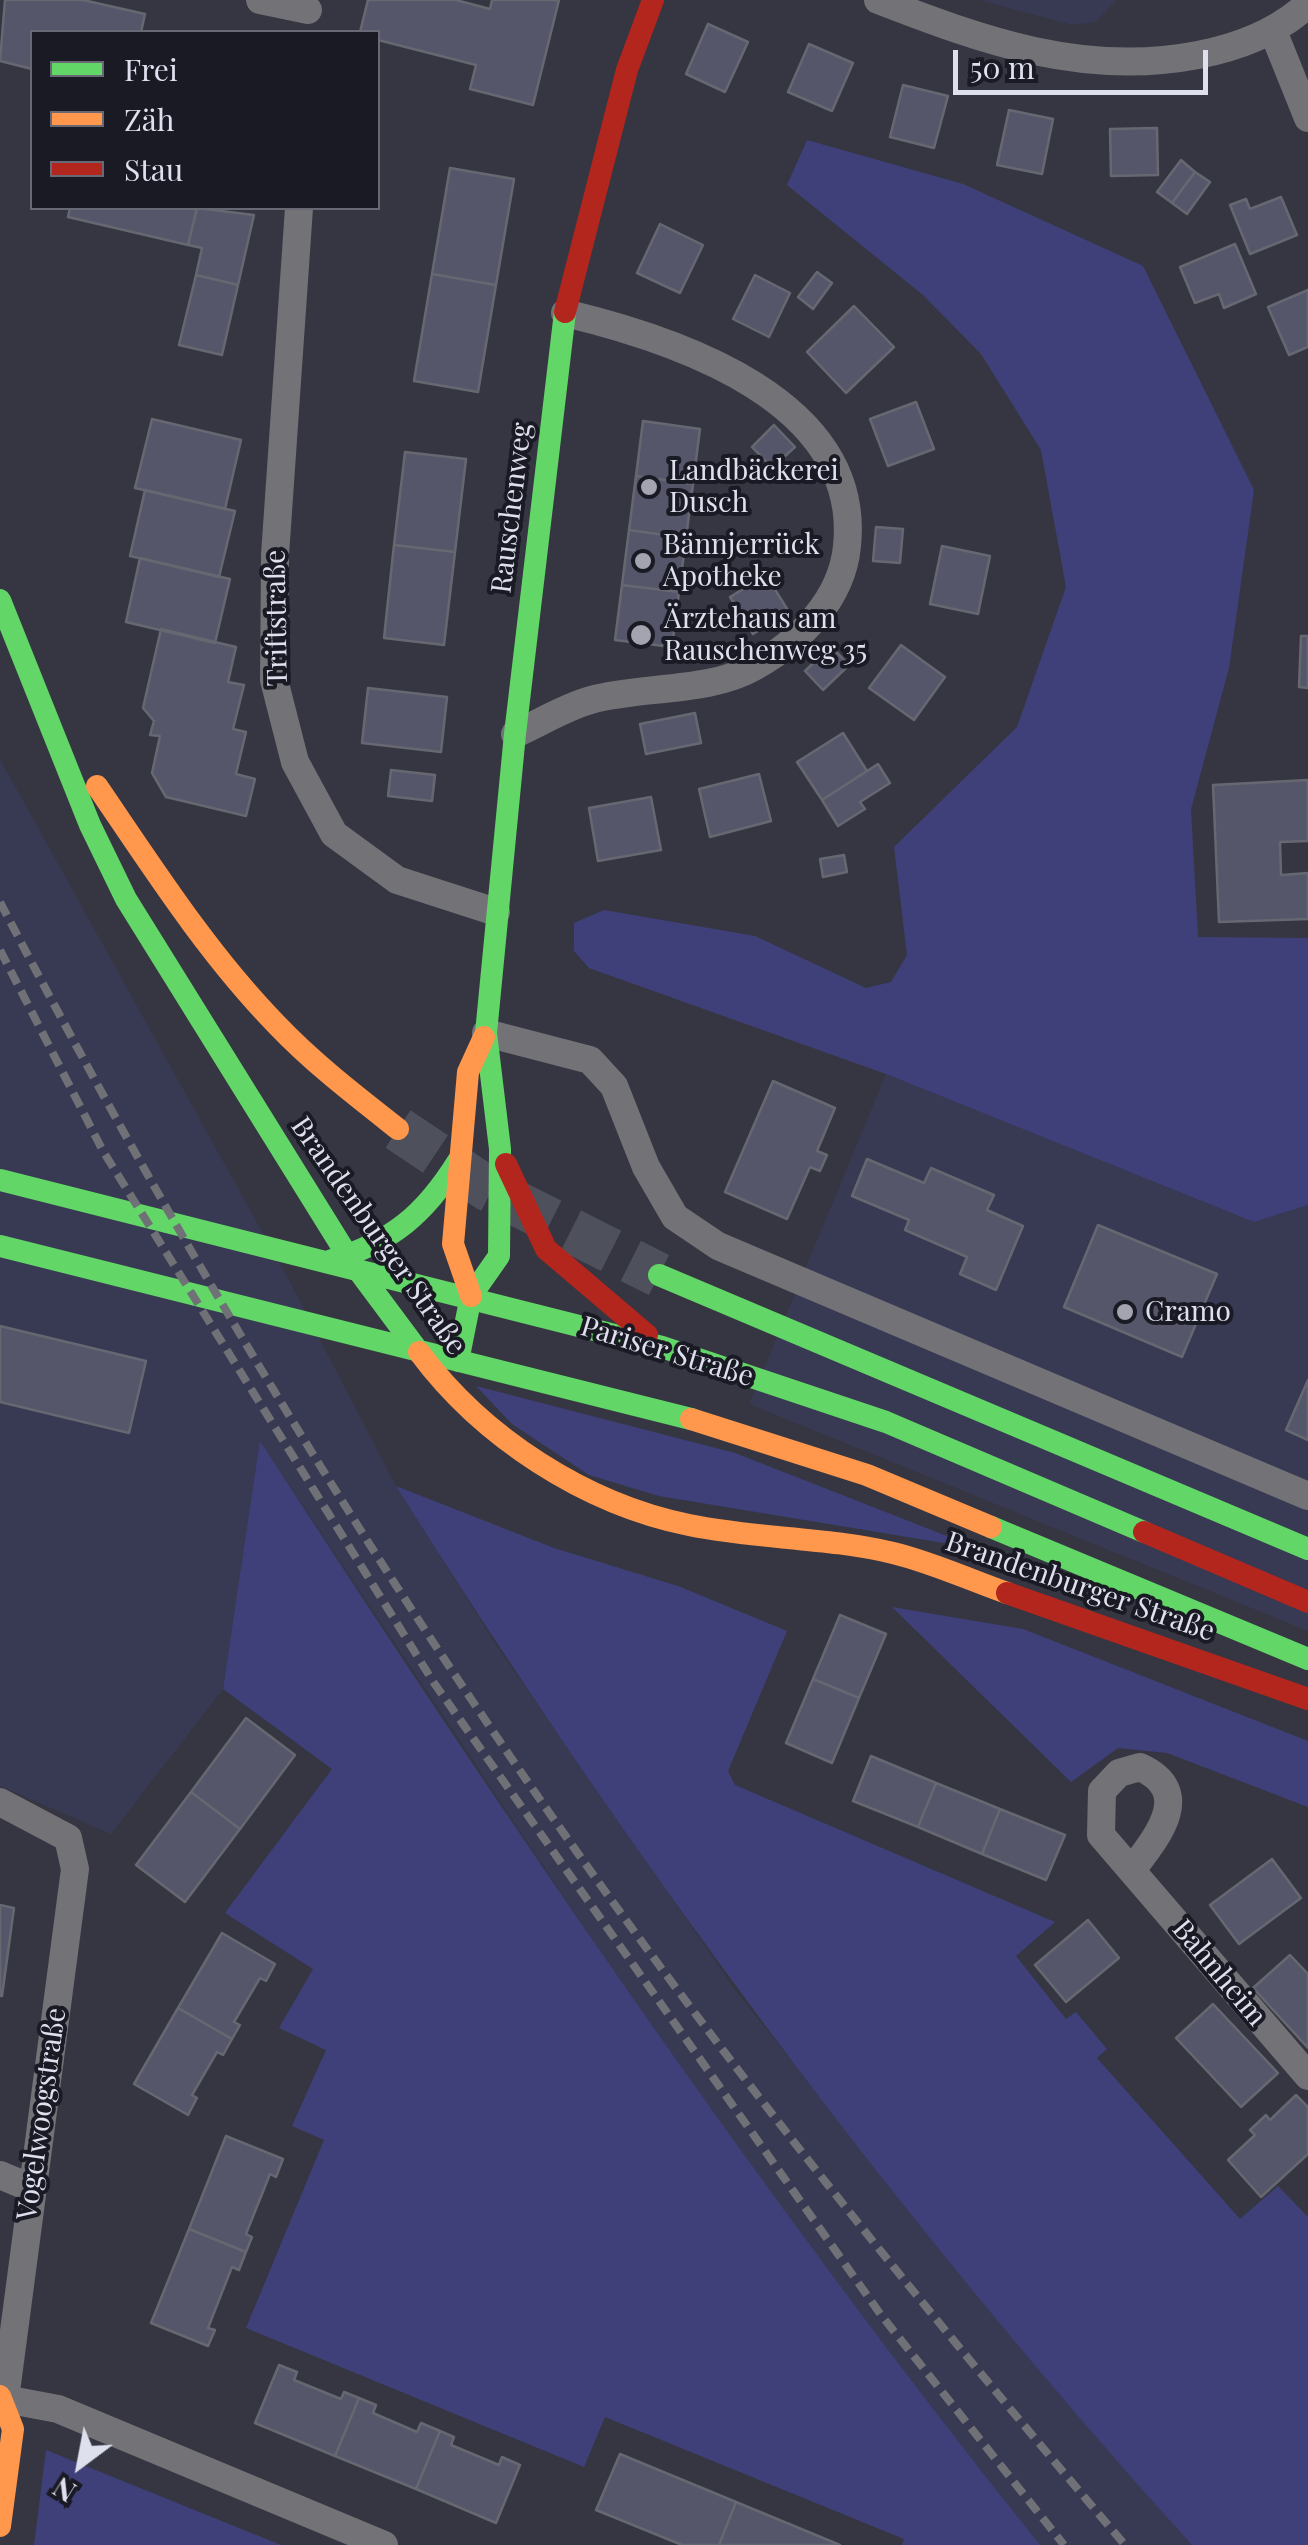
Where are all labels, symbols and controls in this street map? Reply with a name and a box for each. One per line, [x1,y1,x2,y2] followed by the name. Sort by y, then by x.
[30,30,380,210] legend
[958,30,1213,92] scale bar
[970,47,1035,87] text: 50 m
[124,49,178,89] text: Frei
[124,99,174,139] text: Zäh
[124,149,183,189] text: Stau
[485,421,539,595] street label: Rauschenweg
[669,454,839,520] place label: Landbäckerei Dusch
[638,476,660,498] marker: Landbäckerei Dusch
[663,528,820,594] place label: Bännjerrück Apotheke
[259,549,295,687] street label: Triftstraße
[632,550,654,572] marker: Bännjerrück Apotheke
[664,602,867,668] place label: Ärztehaus am Rauschenweg 35
[628,622,654,648] marker: Ärztehaus am Rauschenweg 35
[283,1111,473,1361] street label: Brandenburger Straße
[1145,1295,1231,1329] place label: Cramo
[1114,1301,1136,1323] marker: Cramo
[577,1310,757,1394] street label: Pariser Straße
[941,1525,1219,1649] street label: Brandenburger Straße
[1165,1913,1273,2033] street label: Bahnheim
[10,2006,74,2222] street label: Vogelwoogstraße
[30,2415,130,2515] north arrow
[45,2470,82,2512] text: N

